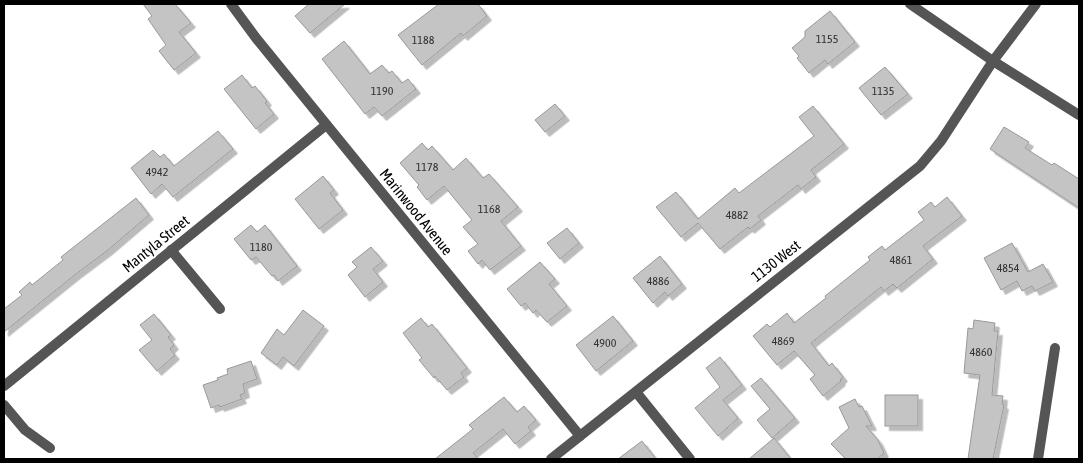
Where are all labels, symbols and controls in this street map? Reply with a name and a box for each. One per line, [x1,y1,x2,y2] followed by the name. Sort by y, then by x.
[816,32,838,46] house number: 1155
[412,33,435,47] house number: 1188
[371,84,394,98] house number: 1190
[872,84,894,98] house number: 1135
[416,160,439,174] house number: 1178
[146,165,168,179] house number: 4942
[376,165,456,258] street label: Marinwood Avenue
[478,202,501,216] house number: 1168
[726,208,748,222] house number: 4882
[119,212,192,276] street label: Mantyla Street
[748,236,803,285] street label: 1130 West
[250,240,273,254] house number: 1180
[890,253,913,267] house number: 4861
[997,261,1020,275] house number: 4854
[647,274,670,288] house number: 4886
[772,334,795,348] house number: 4869
[594,336,617,350] house number: 4900
[970,345,993,359] house number: 4860

